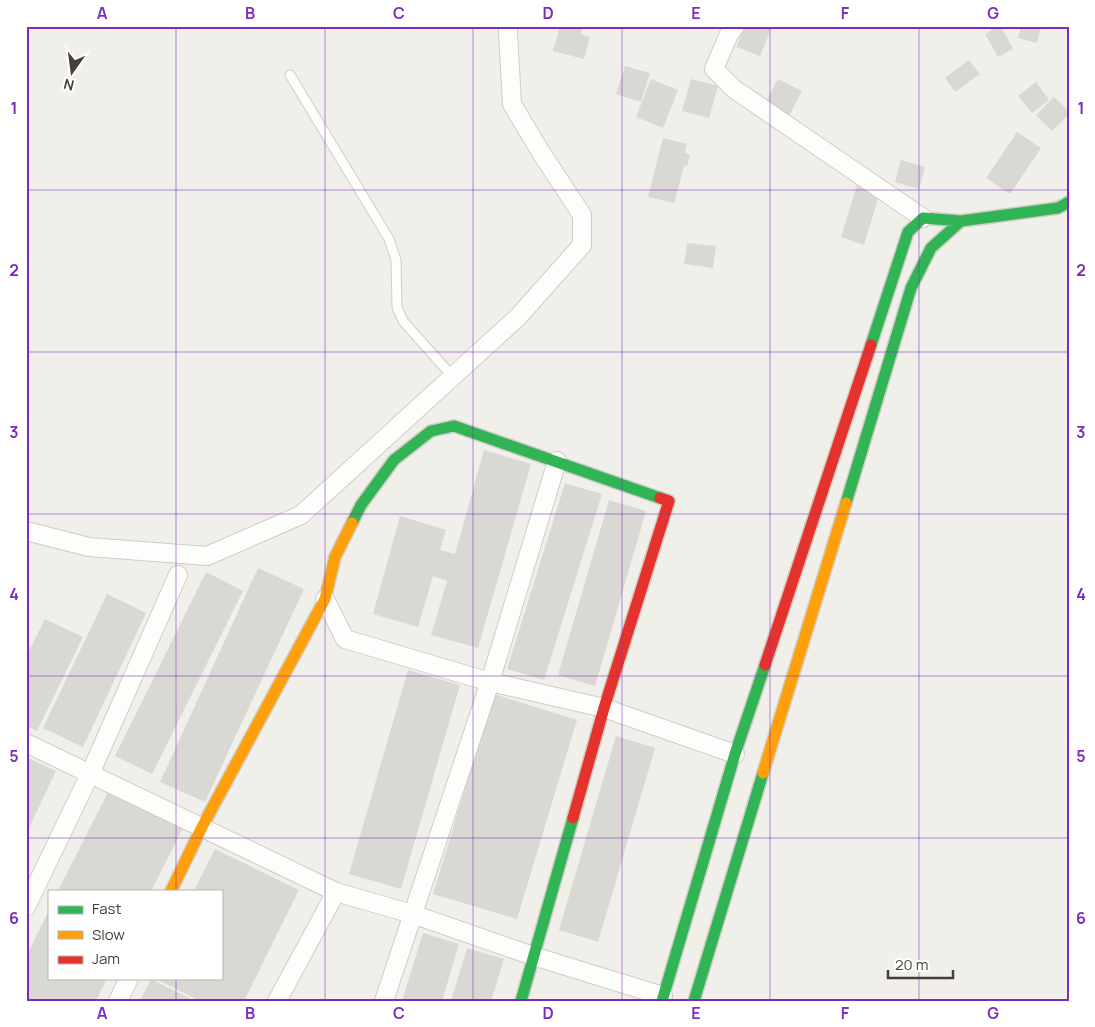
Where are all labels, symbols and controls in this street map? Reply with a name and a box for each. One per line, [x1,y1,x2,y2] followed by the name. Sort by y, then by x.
[97,2,108,24] text: A
[245,2,255,24] text: B
[393,2,405,24] text: C
[542,2,554,24] text: D
[691,2,701,24] text: E
[841,2,850,24] text: F
[987,2,999,24] text: G
[48,48,98,98] north arrow
[62,75,76,96] text: N
[10,97,18,119] text: 1
[1077,97,1085,119] text: 1
[9,259,19,281] text: 2
[1076,259,1086,281] text: 2
[9,421,19,443] text: 3
[1076,421,1086,443] text: 3
[9,583,19,605] text: 4
[1076,583,1086,605] text: 4
[9,745,19,767] text: 5
[1076,745,1086,767] text: 5
[48,890,222,980] legend
[92,898,121,919] text: Fast
[9,907,19,929] text: 6
[1076,907,1086,929] text: 6
[92,924,125,945] text: Slow
[888,947,952,979] scale bar
[92,948,120,969] text: Jam
[895,954,928,975] text: 20 m
[97,1002,108,1024] text: A
[245,1002,255,1024] text: B
[393,1002,405,1024] text: C
[542,1002,554,1024] text: D
[691,1002,701,1024] text: E
[841,1002,850,1024] text: F
[987,1002,999,1024] text: G

